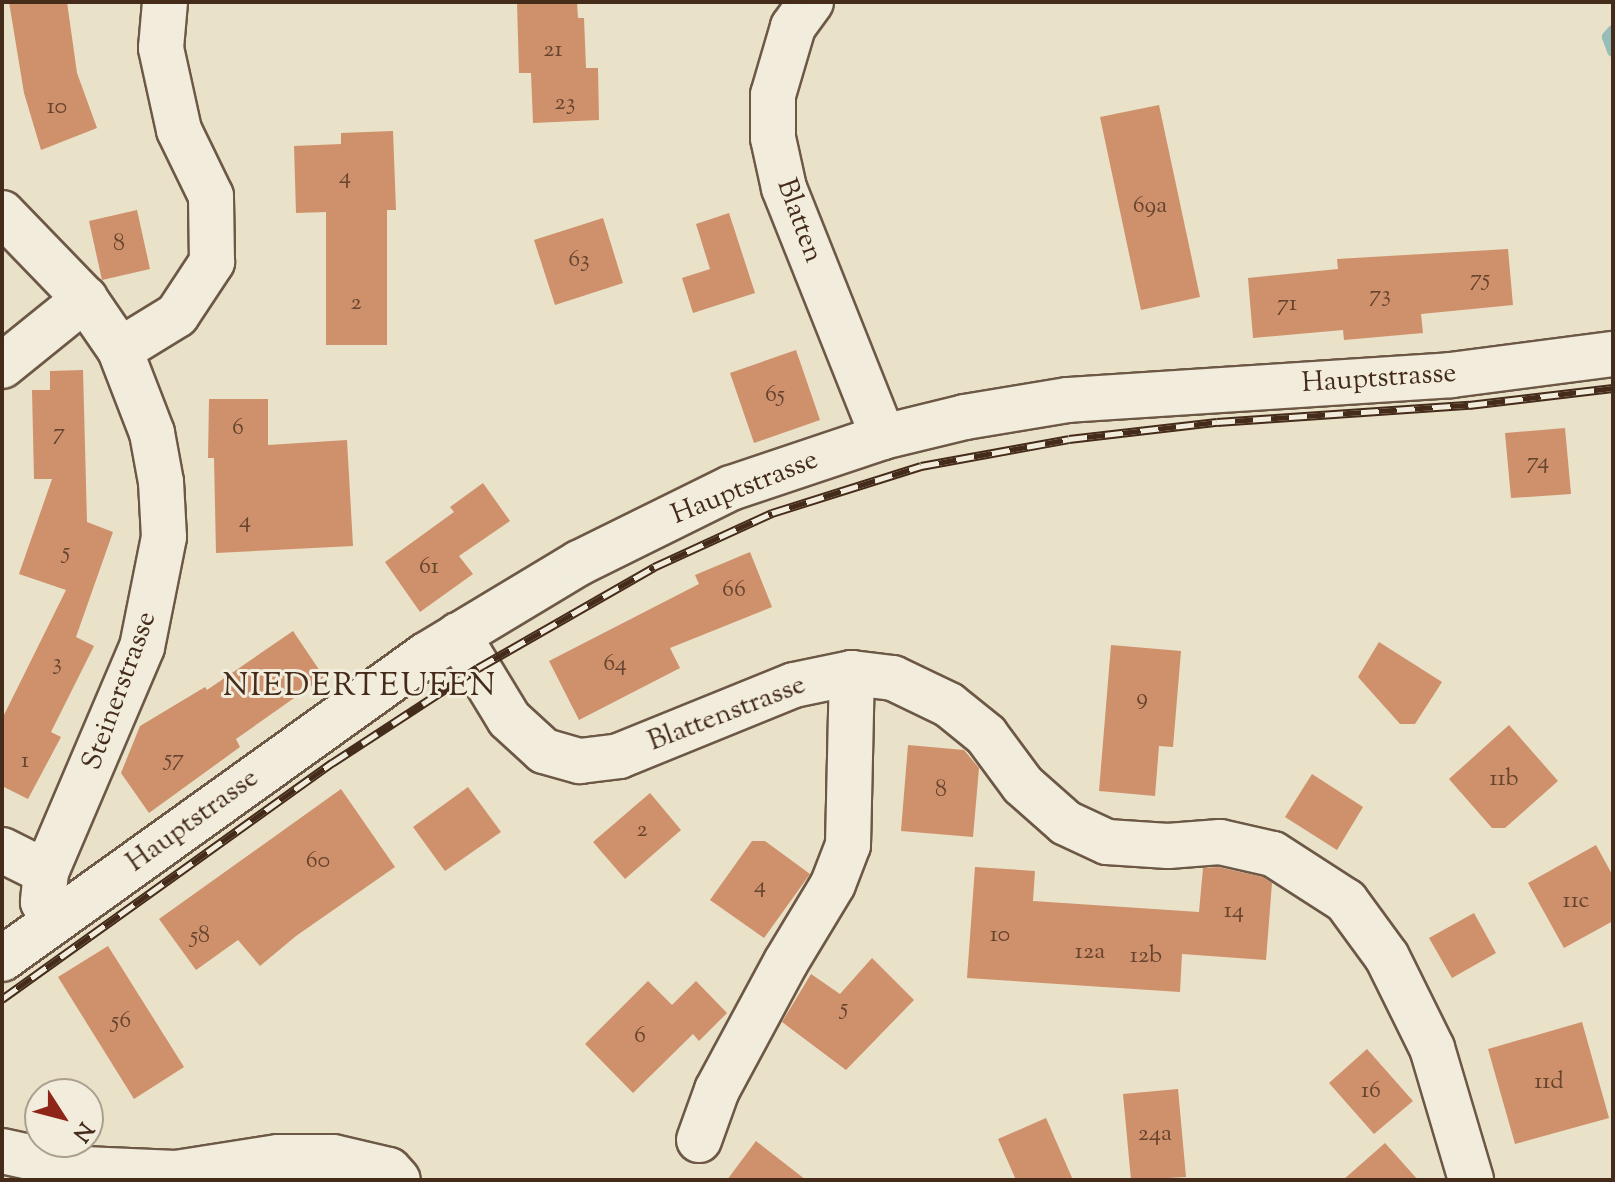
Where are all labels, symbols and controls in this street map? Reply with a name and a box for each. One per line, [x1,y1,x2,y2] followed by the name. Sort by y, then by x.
[543,37,563,65] house number: 21
[555,90,575,118] house number: 23
[47,94,67,122] house number: 10
[339,164,351,192] house number: 4
[768,175,830,267] street label: Blatten
[1133,193,1167,221] house number: 69a
[113,231,125,259] house number: 8
[568,247,590,275] house number: 63
[1470,266,1490,294] house number: 75
[1369,282,1391,310] house number: 73
[350,290,362,318] house number: 2
[1277,291,1297,319] house number: 71
[1301,357,1457,401] street label: Hauptstrasse
[765,382,785,410] house number: 65
[232,415,244,443] house number: 6
[53,420,65,448] house number: 7
[667,443,823,533] street label: Hauptstrasse
[1527,449,1549,477] house number: 74
[239,508,251,536] house number: 4
[62,539,70,567] house number: 5
[419,554,439,582] house number: 61
[722,577,746,605] house number: 66
[76,607,164,775] street label: Steinerstrasse
[52,650,62,678] house number: 3
[603,651,627,679] house number: 64
[223,668,497,706] district label: NIEDERTEUFEN
[644,669,810,759] street label: Blattenstrasse
[1136,685,1148,713] house number: 9
[164,746,184,774] house number: 57
[21,748,29,776] house number: 1
[121,762,265,880] street label: Hauptstrasse
[1489,766,1519,794] house number: 11b
[935,777,947,805] house number: 8
[636,817,648,845] house number: 2
[306,848,330,876] house number: 60
[754,873,766,901] house number: 4
[1563,888,1589,916] house number: 11c
[1224,898,1244,926] house number: 14
[990,922,1010,950] house number: 10
[190,923,210,951] house number: 58
[1075,939,1105,967] house number: 12a
[1130,943,1162,971] house number: 12b
[840,995,848,1023] house number: 5
[111,1008,131,1036] house number: 56
[634,1023,646,1051] house number: 6
[1534,1069,1564,1097] house number: 11d
[24,1078,104,1158] north arrow
[1361,1078,1381,1106] house number: 16
[64,1114,100,1147] text: N
[1138,1121,1172,1149] house number: 24a

